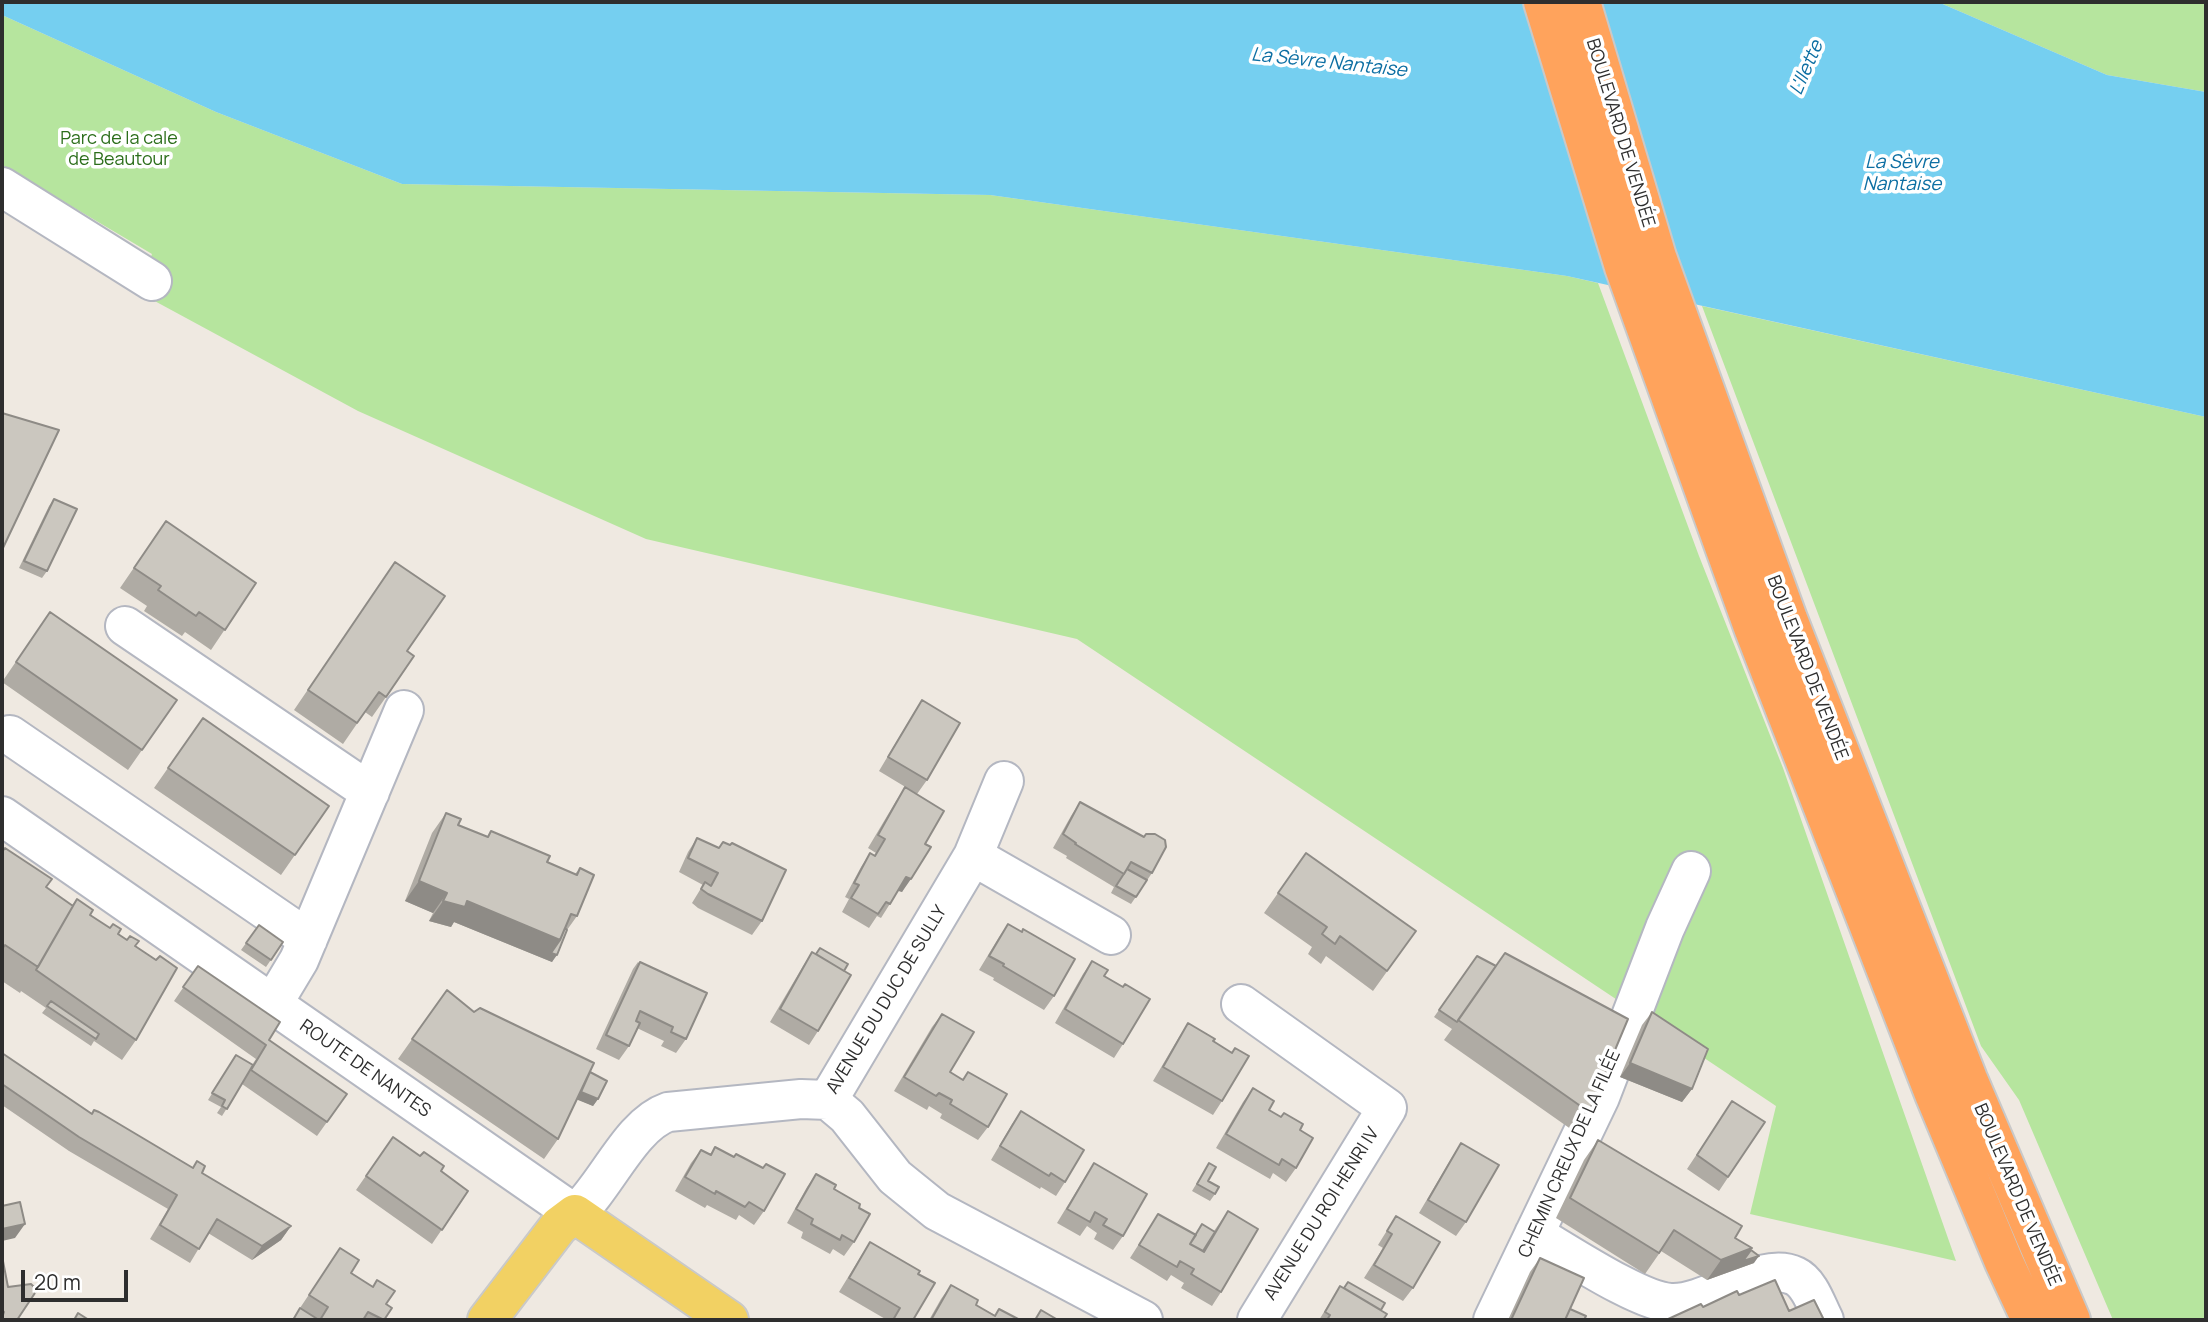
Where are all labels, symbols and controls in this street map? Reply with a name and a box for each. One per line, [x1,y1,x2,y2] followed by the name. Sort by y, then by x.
[1581,36,1659,230] street label: BOULEVARD DE VENDÉE
[1785,37,1829,99] water label: L'Ilette
[1250,43,1408,83] water label: La Sèvre Nantaise
[60,128,178,170] park label: Parc de la cale de Beautour
[1863,152,1941,196] water label: La Sèvre Nantaise
[1762,573,1852,763] street label: BOULEVARD DE VENDÉE
[822,902,952,1098] street label: AVENUE DU DUC DE SULLY
[295,1016,435,1122] street label: ROUTE DE NANTES
[1514,1047,1626,1261] street label: CHEMIN CREUX DE LA FILÉE
[1969,1100,2065,1290] street label: BOULEVARD DE VENDÉE
[1260,1124,1384,1304] street label: AVENUE DU ROI HENRI IV
[24,1256,131,1300] scale bar
[34,1268,81,1296] text: 20 m

